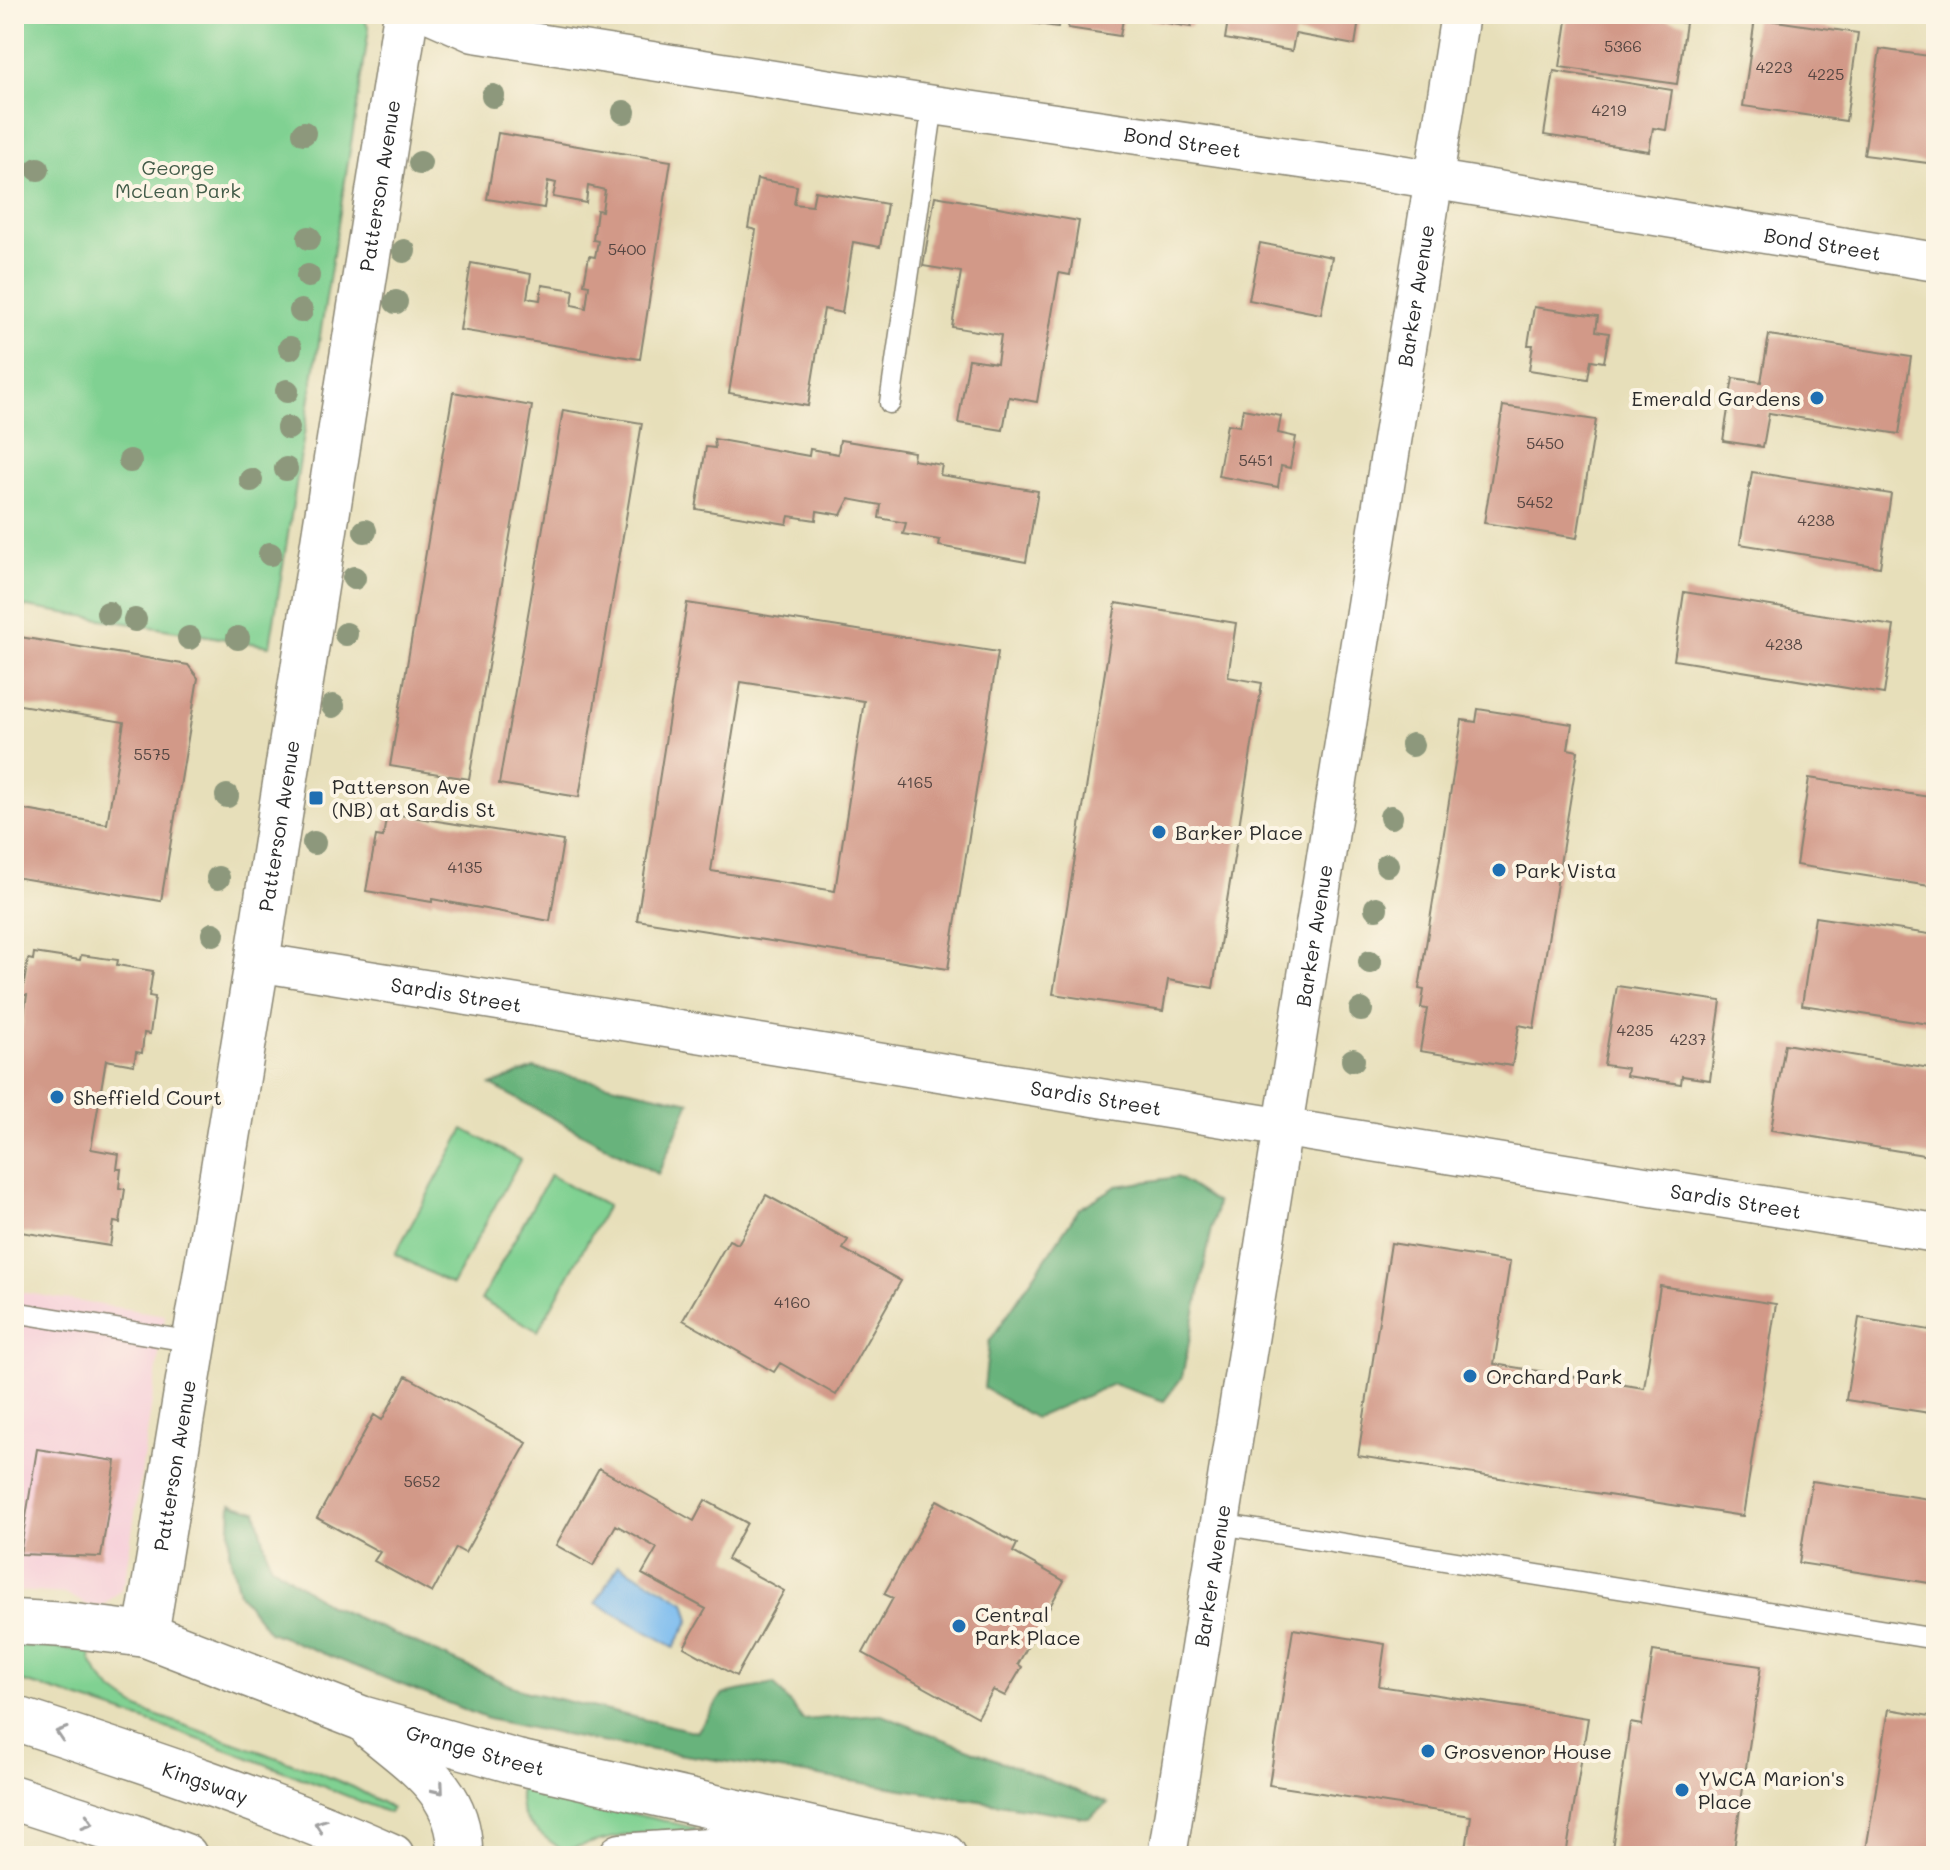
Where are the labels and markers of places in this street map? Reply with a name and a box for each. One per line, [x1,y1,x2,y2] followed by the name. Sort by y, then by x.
[1631,385,1801,411] place label: Emerald Gardens
[1808,389,1826,407] marker: Emerald Gardens
[332,773,496,822] place label: Patterson Ave (NB) at Sardis St
[307,789,325,807] marker: Patterson Ave (NB) at Sardis St
[1175,819,1303,845] place label: Barker Place
[1150,823,1168,841] marker: Barker Place
[1515,857,1617,883] place label: Park Vista
[1490,861,1508,879] marker: Park Vista
[73,1084,222,1110] place label: Sheffield Court
[48,1088,66,1106] marker: Sheffield Court
[1486,1363,1622,1389] place label: Orchard Park
[1461,1367,1479,1385] marker: Orchard Park
[975,1601,1081,1650] place label: Central Park Place
[950,1617,968,1635] marker: Central Park Place
[1444,1738,1612,1764] place label: Grosvenor House
[1419,1742,1437,1760] marker: Grosvenor House
[1698,1765,1845,1814] place label: YWCA Marion's Place
[1673,1781,1691,1799] marker: YWCA Marion's Place

